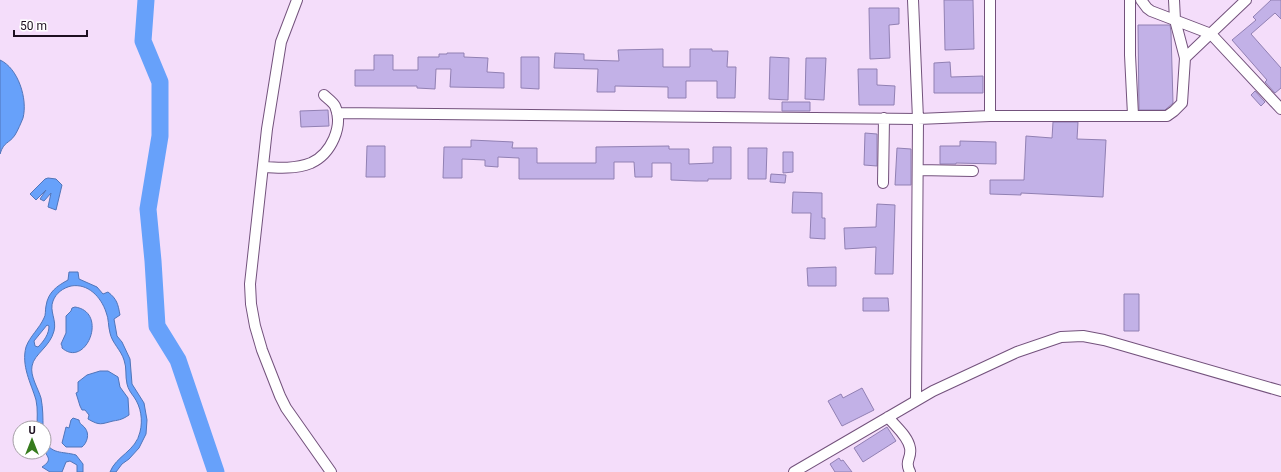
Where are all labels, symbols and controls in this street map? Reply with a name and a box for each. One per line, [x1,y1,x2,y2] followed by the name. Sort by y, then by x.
[14,12,87,38] scale bar
[20,19,47,33] text: 50 m
[12,420,52,460] north arrow
[28,424,36,437] text: U

